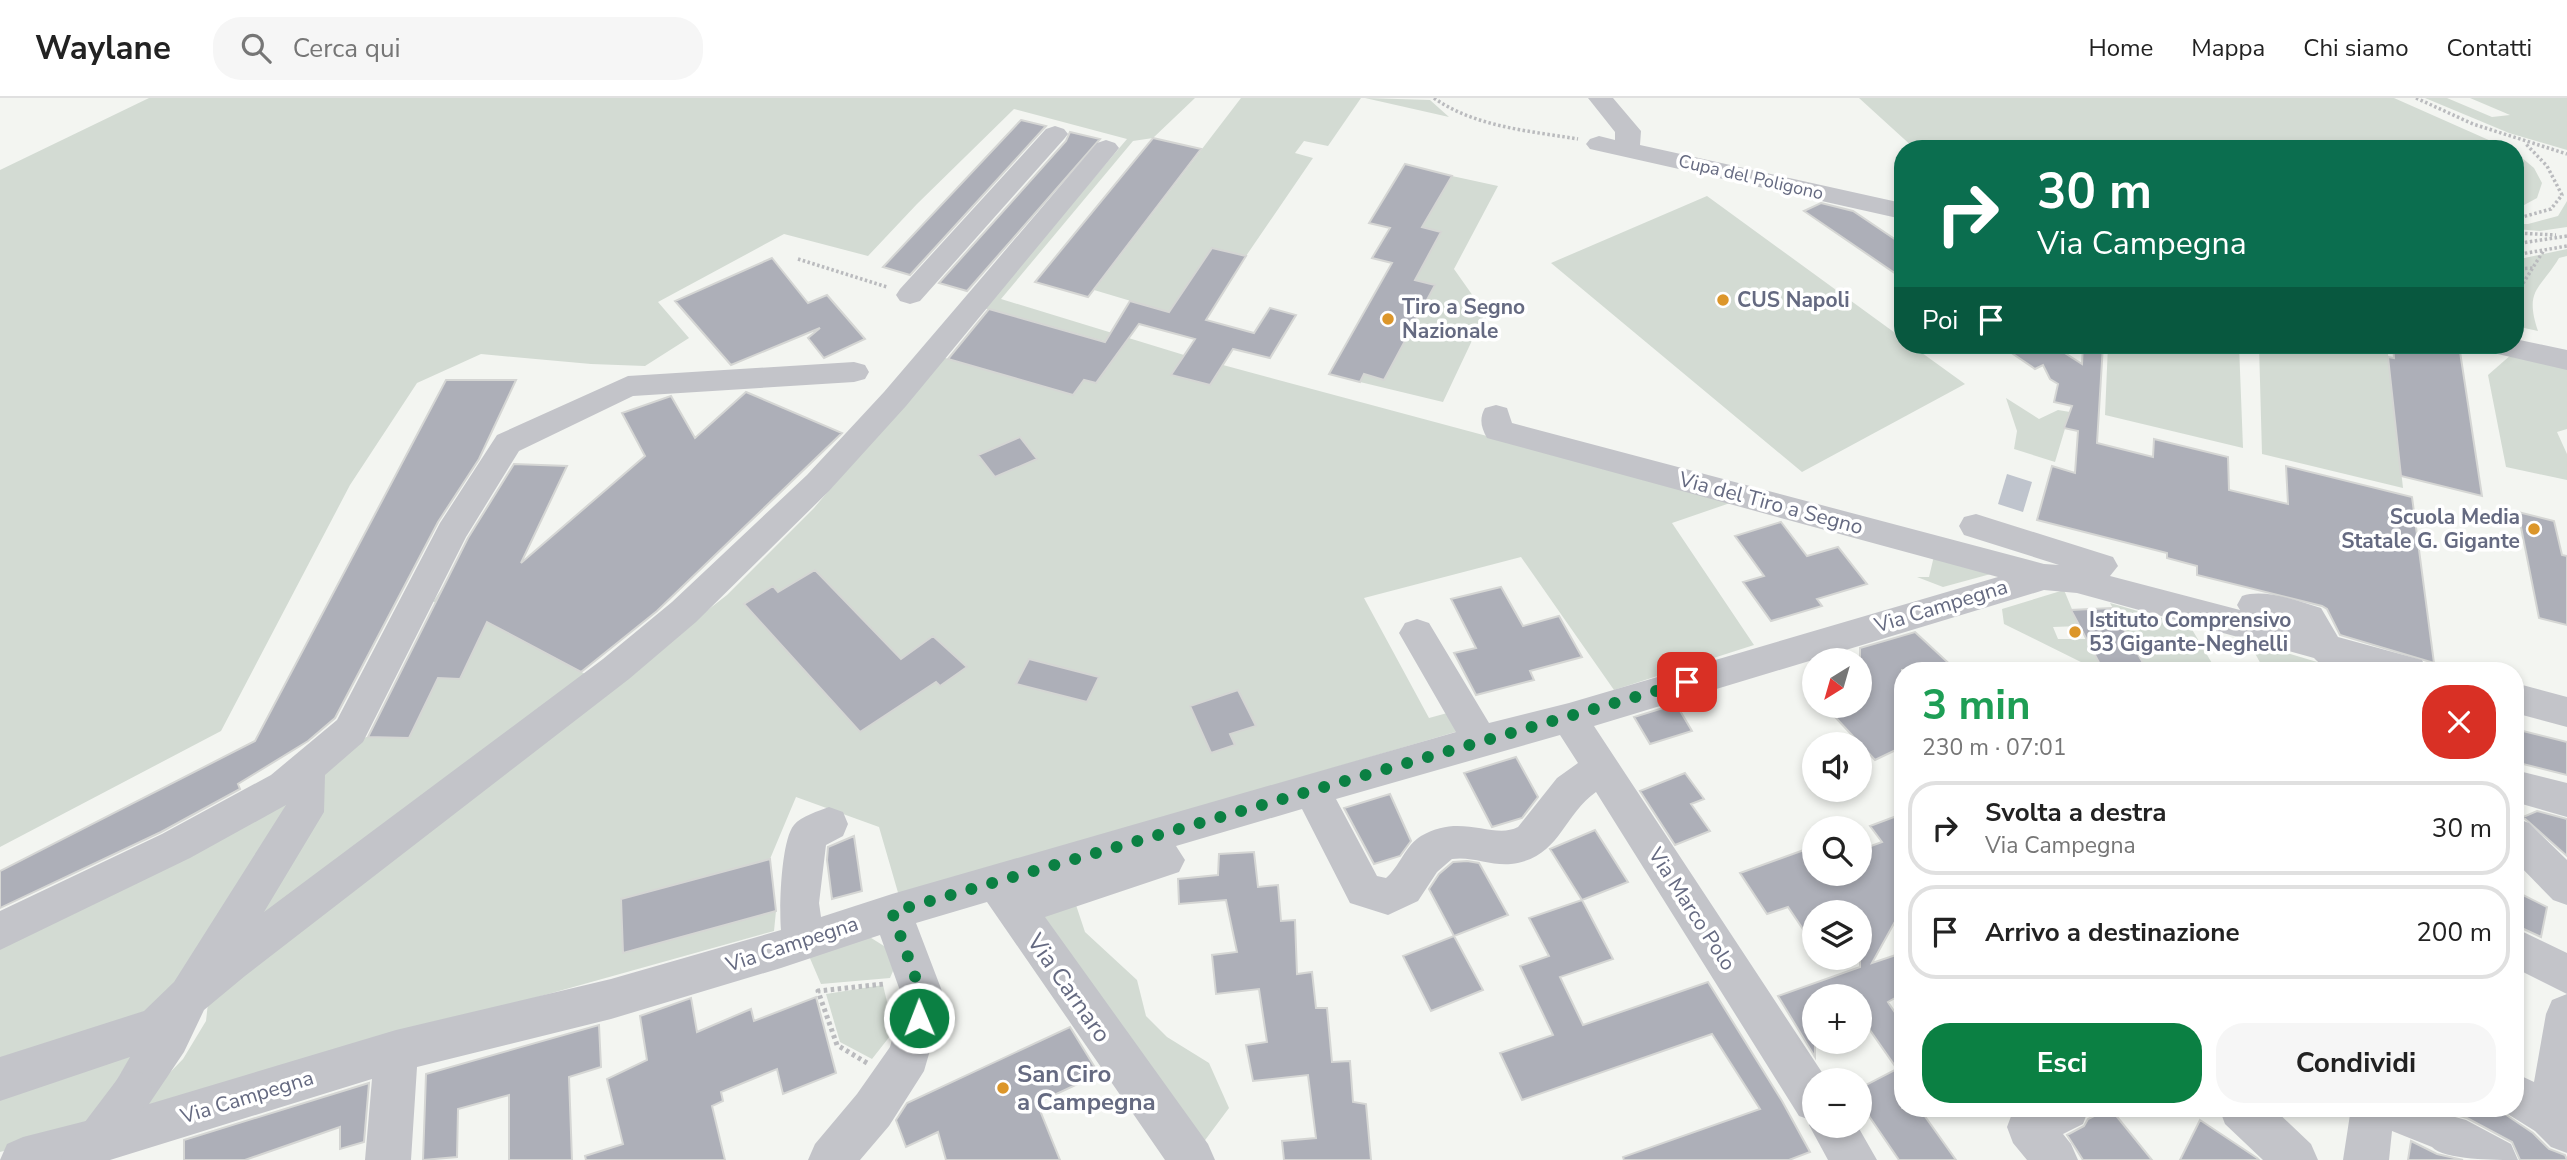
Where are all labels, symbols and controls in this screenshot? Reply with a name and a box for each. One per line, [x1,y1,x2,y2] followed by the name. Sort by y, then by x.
[213,17,703,80] search box
[35,26,171,71] text: Waylane
[237,29,275,67] icon: search
[293,31,401,66] text: Cerca qui
[2088,32,2153,64] text: Home
[2191,32,2265,64] text: Mappa
[2303,32,2409,64] text: Chi siamo
[2447,32,2532,64] text: Contatti
[1676,149,1826,205] street label: Cupa del Poligono
[2037,158,2152,225] text: 30 m
[1922,168,2013,259] icon: right
[2037,222,2247,265] text: Via Campegna
[1737,286,1850,314] place label: CUS Napoli
[1715,292,1731,308] marker: CUS Napoli
[1402,293,1525,345] place label: Tiro a Segno Nazionale
[1972,301,2010,339] icon: arrive
[1922,303,1958,338] text: Poi
[1380,311,1396,327] marker: Tiro a Segno Nazionale
[1675,465,1866,541] street label: Via del Tiro a Segno
[2341,503,2520,555] place label: Scuola Media Statale G. Gigante
[2526,521,2542,537] marker: Scuola Media Statale G. Gigante
[1870,573,2011,640] street label: Via Campegna
[2089,606,2291,658] place label: Istituto Comprensivo 53 Gigante-Neghelli
[2067,624,2083,640] marker: Istituto Comprensivo 53 Gigante-Neghelli
[1802,648,1872,718] north arrow
[1802,648,1872,1138] map controls
[1657,652,1717,712] pin
[1668,663,1706,701] icon: arrive
[1922,677,2031,734] text: 3 min
[2422,685,2496,759] button: close
[1802,732,1872,802] button: sound
[1922,732,2067,763] text: 230 m · 07:01
[1985,795,2167,830] text: Svolta a destra
[1926,809,1964,847] icon: right
[2432,811,2492,846] text: 30 m
[1802,816,1872,886] button: search
[1985,830,2136,861] text: Via Campegna
[1641,841,1742,976] street label: Via Marco Polo
[1802,900,1872,970] button: layers
[721,909,862,979] street label: Via Campegna
[1926,913,1964,951] icon: arrive
[1985,915,2240,950] text: Arrivo a destinazione
[2416,915,2492,950] text: 200 m
[1019,926,1118,1049] street label: Via Carnaro
[882,981,956,1055] position arrow
[1802,984,1872,1054] button: +
[1922,1023,2202,1103] button: Esci
[2216,1023,2496,1103] button: Condividi
[1017,1058,1156,1118] place label: San Ciro a Campegna
[176,1064,317,1131] street label: Via Campegna
[1802,1068,1872,1138] button: −
[995,1080,1011,1096] marker: San Ciro a Campegna

